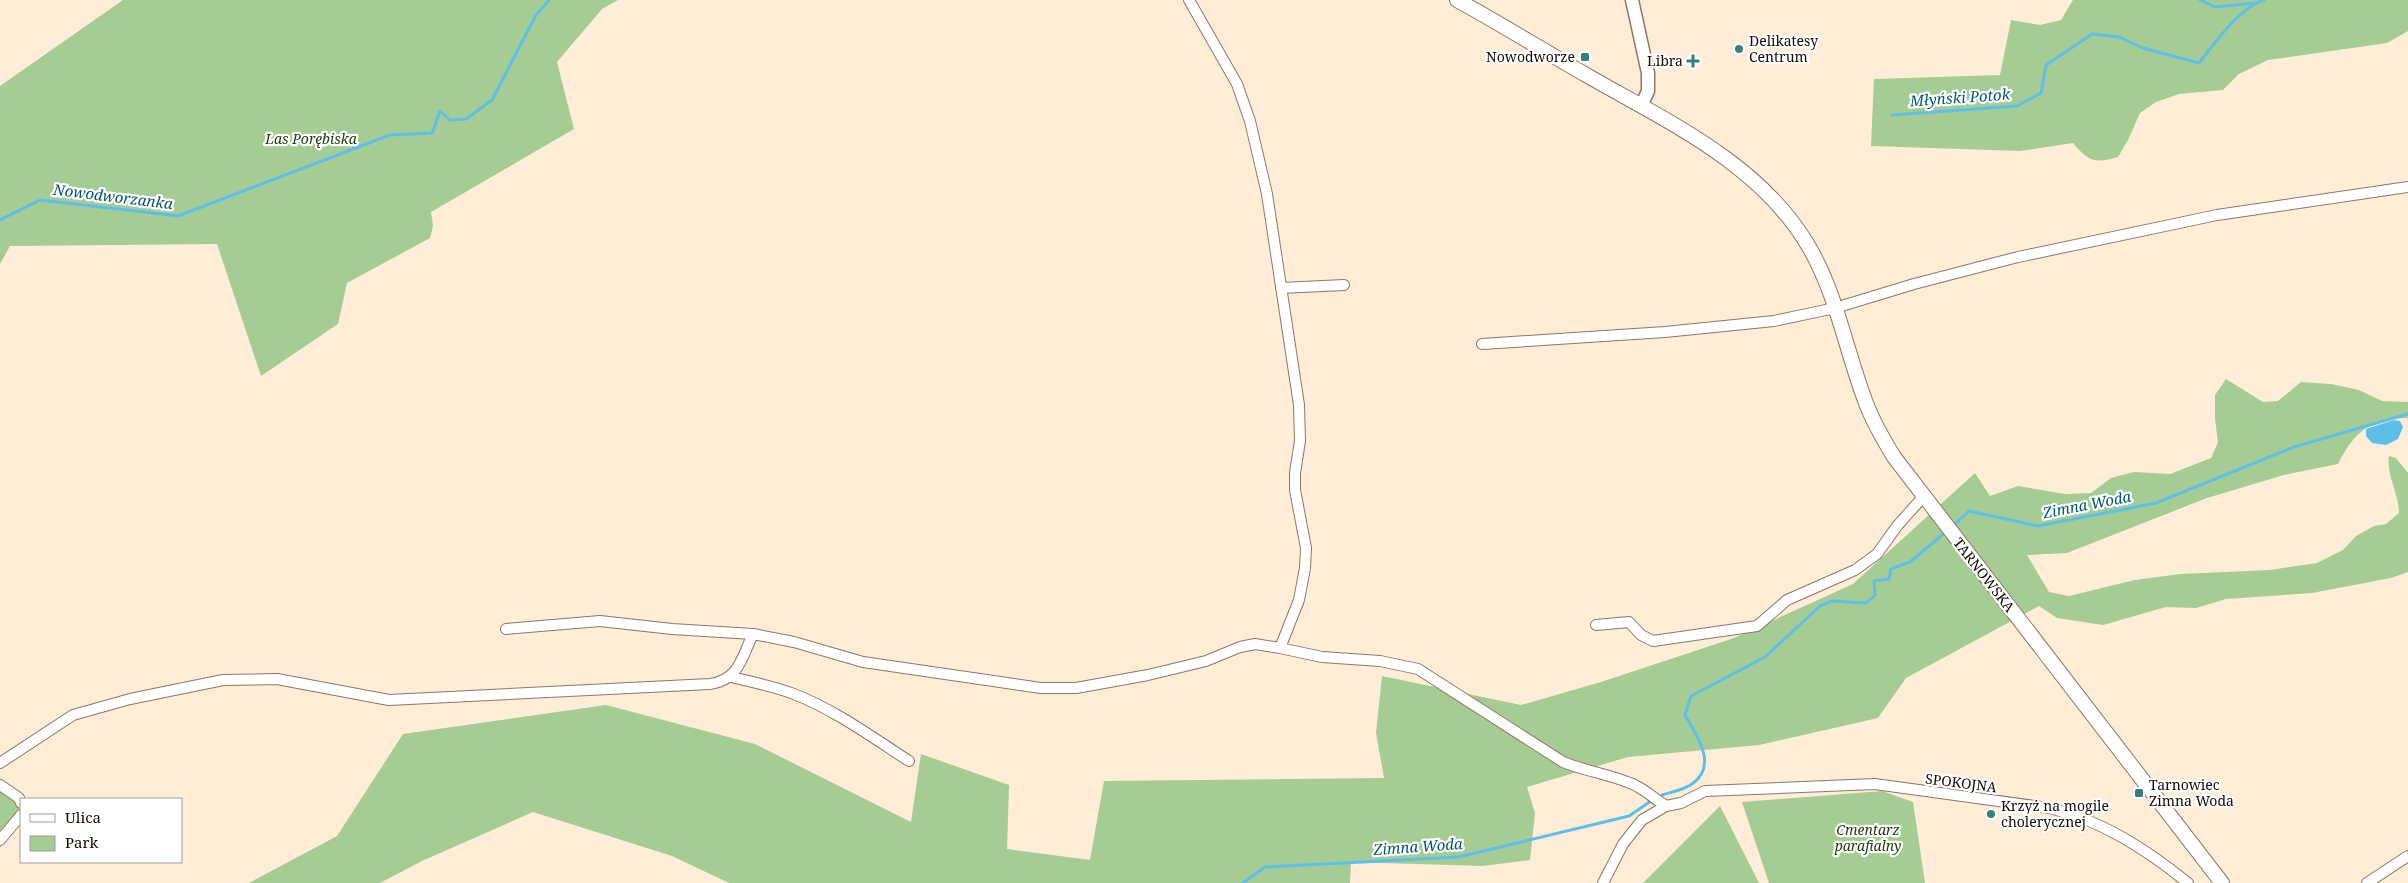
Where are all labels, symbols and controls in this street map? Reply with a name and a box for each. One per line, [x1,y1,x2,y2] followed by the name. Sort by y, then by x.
[1749,31,1818,66] place label: Delikatesy Centrum
[1733,43,1745,55] marker: Delikatesy Centrum
[1486,47,1575,66] place label: Nowodworze
[1579,51,1591,63] marker: Nowodworze
[1647,51,1683,70] place label: Libra
[1687,55,1699,67] marker: Libra
[1908,83,2011,111] water label: Młyński Potok
[264,129,358,148] park label: Las Porębiska
[51,179,174,213] water label: Nowodworzanka
[2040,486,2133,523] water label: Zimna Woda
[1949,534,2020,616] street label: TARNOWSKA
[1924,769,1998,796] street label: SPOKOJNA
[2149,775,2234,810] place label: Tarnowiec Zimna Woda
[2133,787,2145,799] marker: Tarnowiec Zimna Woda
[2001,796,2109,831] place label: Krzyż na mogile cholerycznej
[20,798,182,863] legend
[65,807,101,827] text: Ulica
[1985,808,1997,820] marker: Krzyż na mogile cholerycznej
[1834,820,1901,855] park label: Cmentarz parafialny
[65,832,99,852] text: Park
[1372,833,1464,859] water label: Zimna Woda

